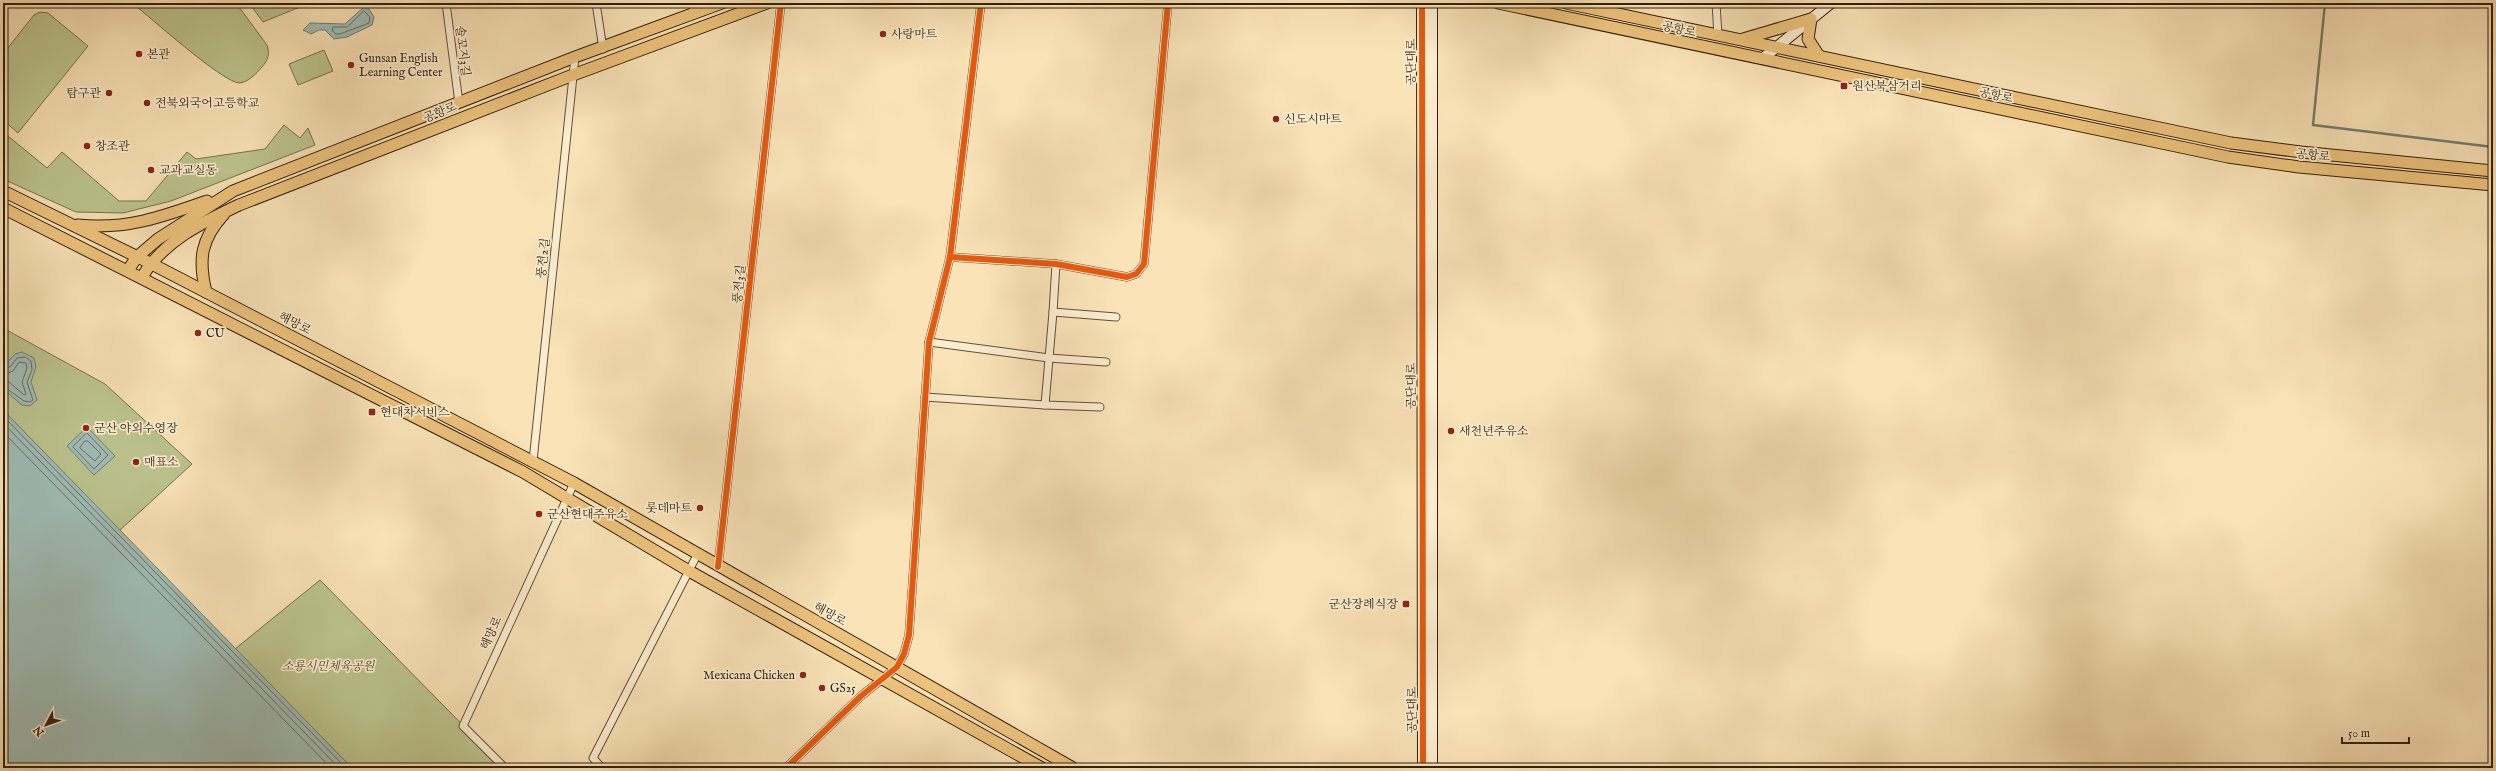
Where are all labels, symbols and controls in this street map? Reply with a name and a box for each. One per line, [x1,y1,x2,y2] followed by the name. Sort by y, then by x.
[1660,19,1698,41] street label: 공항로
[452,25,473,77] street label: 솔꼬지3길
[891,27,938,42] place label: 사랑마트
[878,29,888,39] marker: 사랑마트
[1404,38,1419,85] street label: 공단대로
[147,47,171,62] place label: 본관
[134,49,144,59] marker: 본관
[359,51,443,80] place label: Gunsan English Learning Center
[346,60,356,70] marker: Gunsan English Learning Center
[1852,79,1922,94] place label: 원산북삼거리
[1839,81,1849,91] marker: 원산북삼거리
[1977,85,2015,107] street label: 공항로
[66,86,101,101] place label: 탐구관
[104,88,114,98] marker: 탐구관
[155,96,260,111] place label: 전북외국어고등학교
[142,98,152,108] marker: 전북외국어고등학교
[421,99,459,126] street label: 공항로
[1284,112,1342,127] place label: 신도시마트
[1271,114,1281,124] marker: 신도시마트
[95,139,130,154] place label: 창조관
[82,141,92,151] marker: 창조관
[2295,146,2331,165] street label: 공항로
[159,163,217,178] place label: 교과교실동
[146,165,156,175] marker: 교과교실동
[534,237,553,279] street label: 풍전2길
[730,264,749,304] street label: 풍전3길
[276,309,314,338] street label: 해망로
[206,326,226,341] place label: CU
[193,328,203,338] marker: CU
[1404,362,1419,409] street label: 공단대로
[380,405,450,420] place label: 현대차서비스
[367,407,377,417] marker: 현대차서비스
[94,421,178,436] place label: 군산 야외수영장
[81,423,91,433] marker: 군산 야외수영장
[1459,424,1529,439] place label: 새천년주유소
[1446,426,1456,436] marker: 새천년주유소
[144,455,179,470] place label: 매표소
[131,457,141,467] marker: 매표소
[646,501,692,516] place label: 롯데마트
[695,503,705,513] marker: 롯데마트
[547,507,629,522] place label: 군산현대주유소
[534,509,544,519] marker: 군산현대주유소
[1328,597,1398,612] place label: 군산장례식장
[811,599,849,630] street label: 해망로
[1401,599,1411,609] marker: 군산장례식장
[478,614,506,652] street label: 해망로
[282,659,376,674] park label: 소룡시민체육공원
[703,668,796,683] place label: Mexicana Chicken
[798,670,808,680] marker: Mexicana Chicken
[830,681,856,696] place label: GS25
[817,683,827,693] marker: GS25
[1405,686,1420,733] street label: 공단대로
[26,705,66,745] north arrow
[2342,719,2409,745] scale bar
[30,722,48,740] text: N
[2348,726,2370,741] text: 50 m

